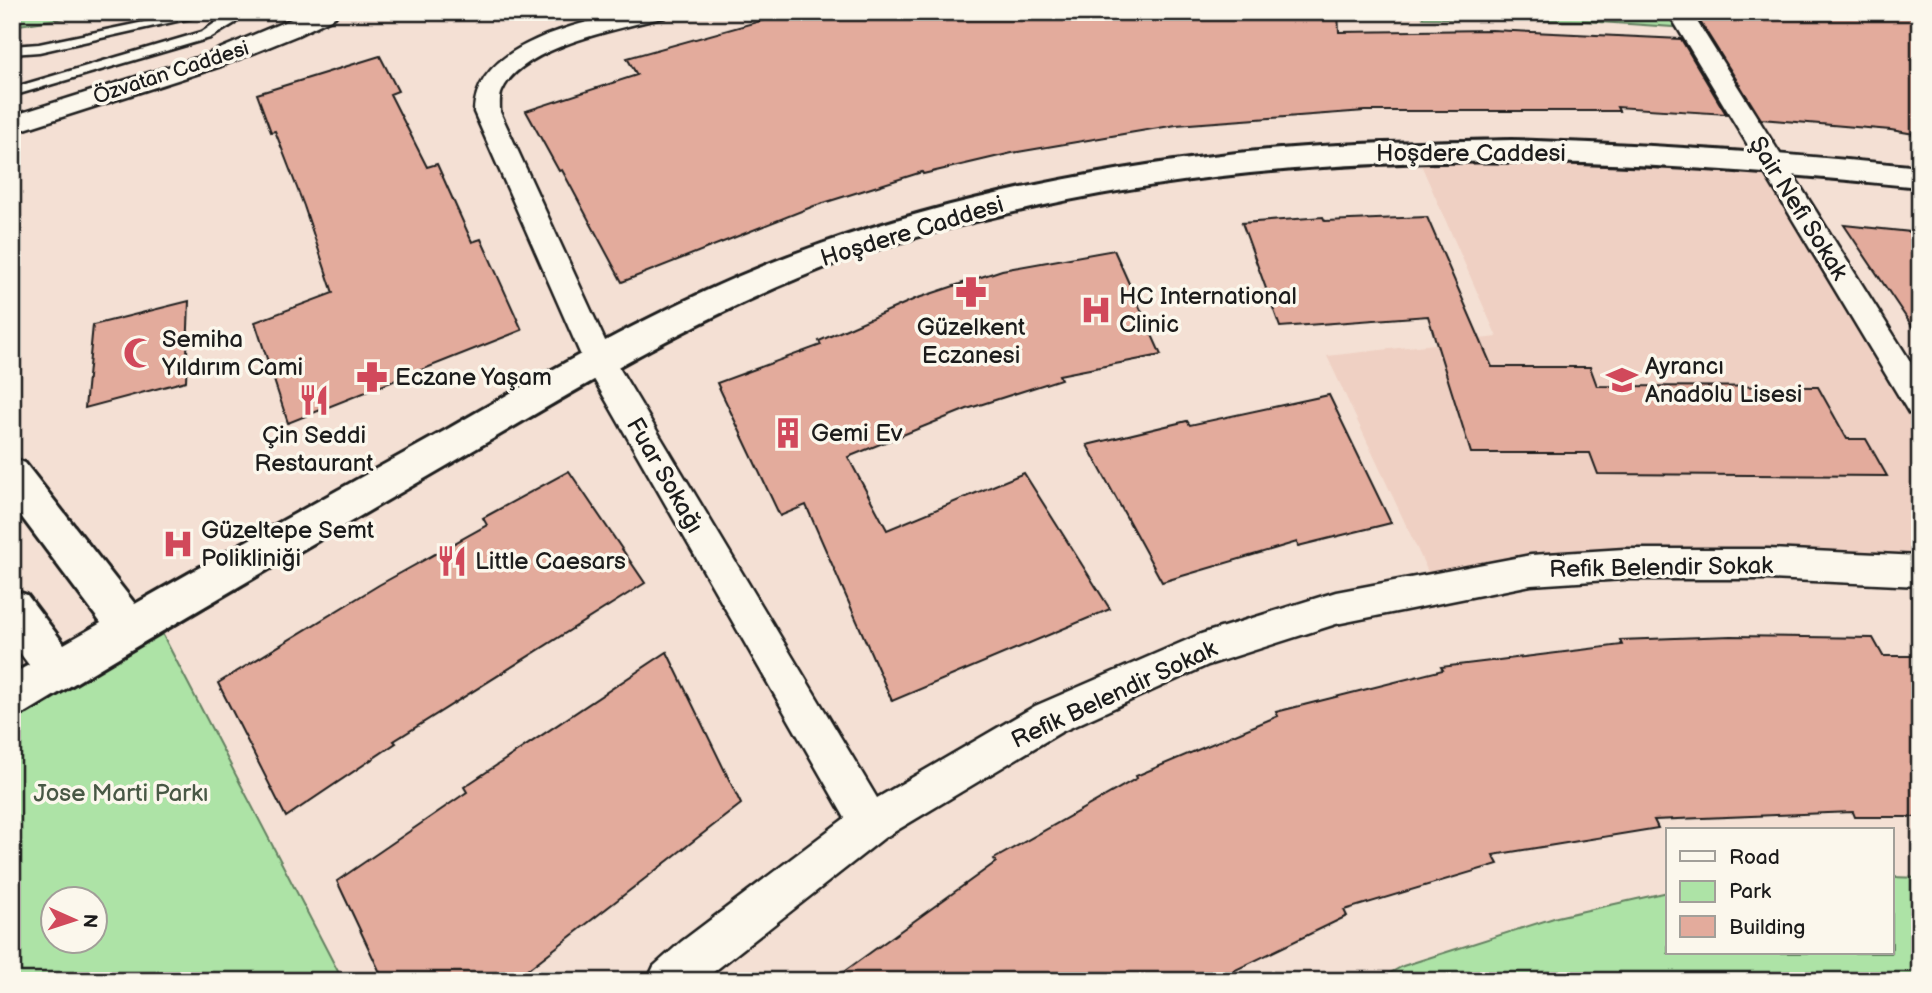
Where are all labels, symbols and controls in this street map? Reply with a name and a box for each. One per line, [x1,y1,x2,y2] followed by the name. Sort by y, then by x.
[90,36,252,109] street label: Özvatan Caddesi
[1743,131,1854,286] street label: Şair Nefi Sokak
[1376,139,1566,168] street label: Hoşdere Caddesi
[817,190,1007,273] street label: Hoşdere Caddesi
[954,275,988,309] pharmacy icon: Güzelkent Eczanesi
[1119,282,1297,339] place label: HC International Clinic
[1079,293,1113,327] hospital icon: HC International Clinic
[917,313,1026,370] place label: Güzelkent Eczanesi
[161,325,303,382] place label: Semiha Yıldırım Cami
[122,336,156,370] mosque icon: Semiha Yıldırım Cami
[1645,352,1802,409] place label: Ayrancı Anadolu Lisesi
[355,360,389,394] pharmacy icon: Eczane Yaşam
[395,363,552,392] place label: Eczane Yaşam
[1605,363,1639,397] school or university icon: Ayrancı Anadolu Lisesi
[297,383,331,417] restaurant icon: Çin Seddi Restaurant
[620,412,709,538] street label: Fuar Sokağı
[771,416,805,450] building icon: Gemi Ev
[811,419,903,448] place label: Gemi Ev
[254,421,374,478] place label: Çin Seddi Restaurant
[201,516,375,573] place label: Güzeltepe Semt Polikliniği
[161,527,195,561] hospital icon: Güzeltepe Semt Polikliniği
[435,544,469,578] restaurant icon: Little Caesars
[475,547,626,576] place label: Little Caesars
[1549,551,1773,584] street label: Refik Belendir Sokak
[1007,634,1222,755] street label: Refik Belendir Sokak
[34,779,208,808] park label: Jose Marti Parkı
[1666,828,1894,954] legend
[1729,845,1780,870] text: Road
[1729,879,1772,904] text: Park
[38,884,108,954] north arrow
[78,913,101,929] text: N
[1729,915,1805,940] text: Building

